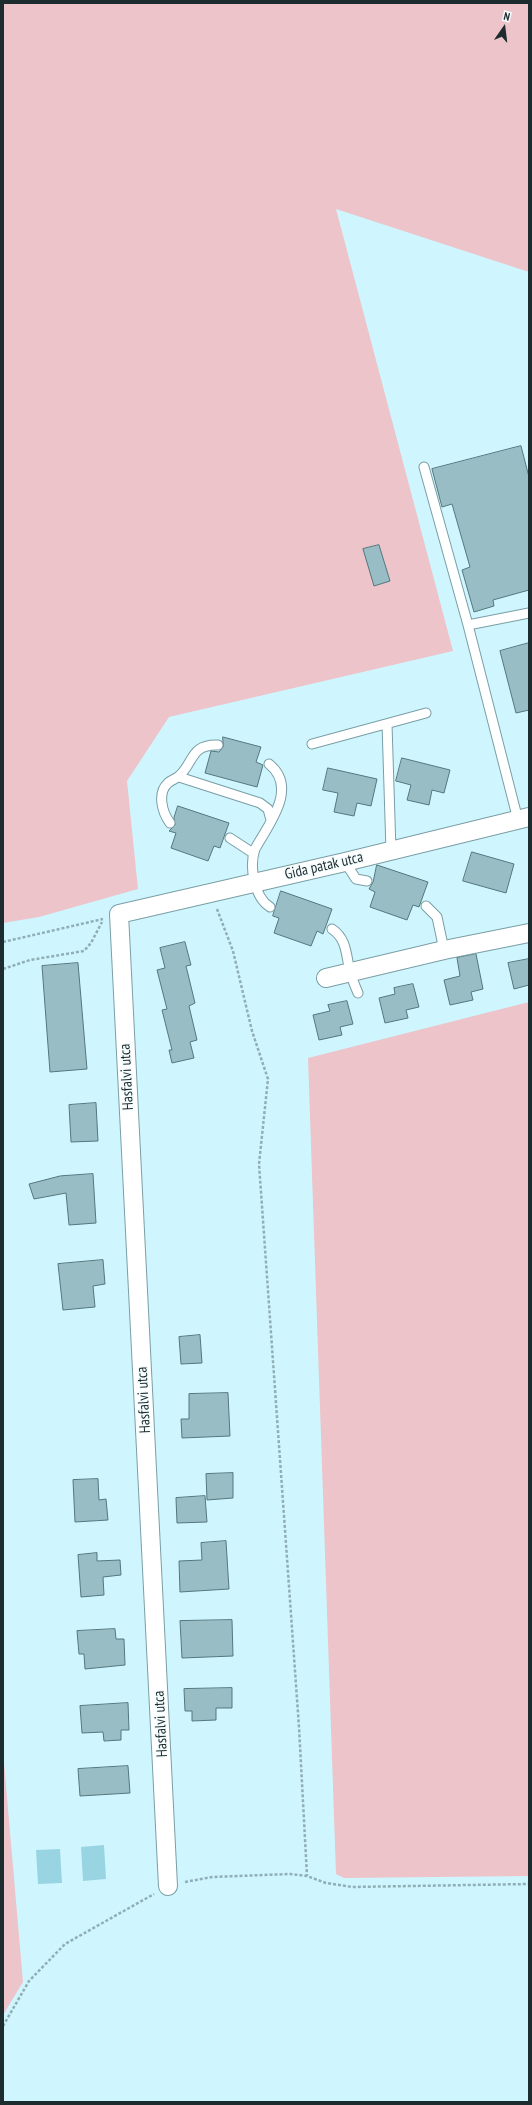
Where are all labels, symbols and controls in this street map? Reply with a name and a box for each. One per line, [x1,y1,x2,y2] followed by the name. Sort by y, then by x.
[484,8,524,48] north arrow
[502,9,511,24] text: N
[283,848,365,884] street label: Gida patak utca
[116,1043,138,1111] street label: Hasfalvi utca
[133,1366,155,1434] street label: Hasfalvi utca
[150,1690,172,1758] street label: Hasfalvi utca

